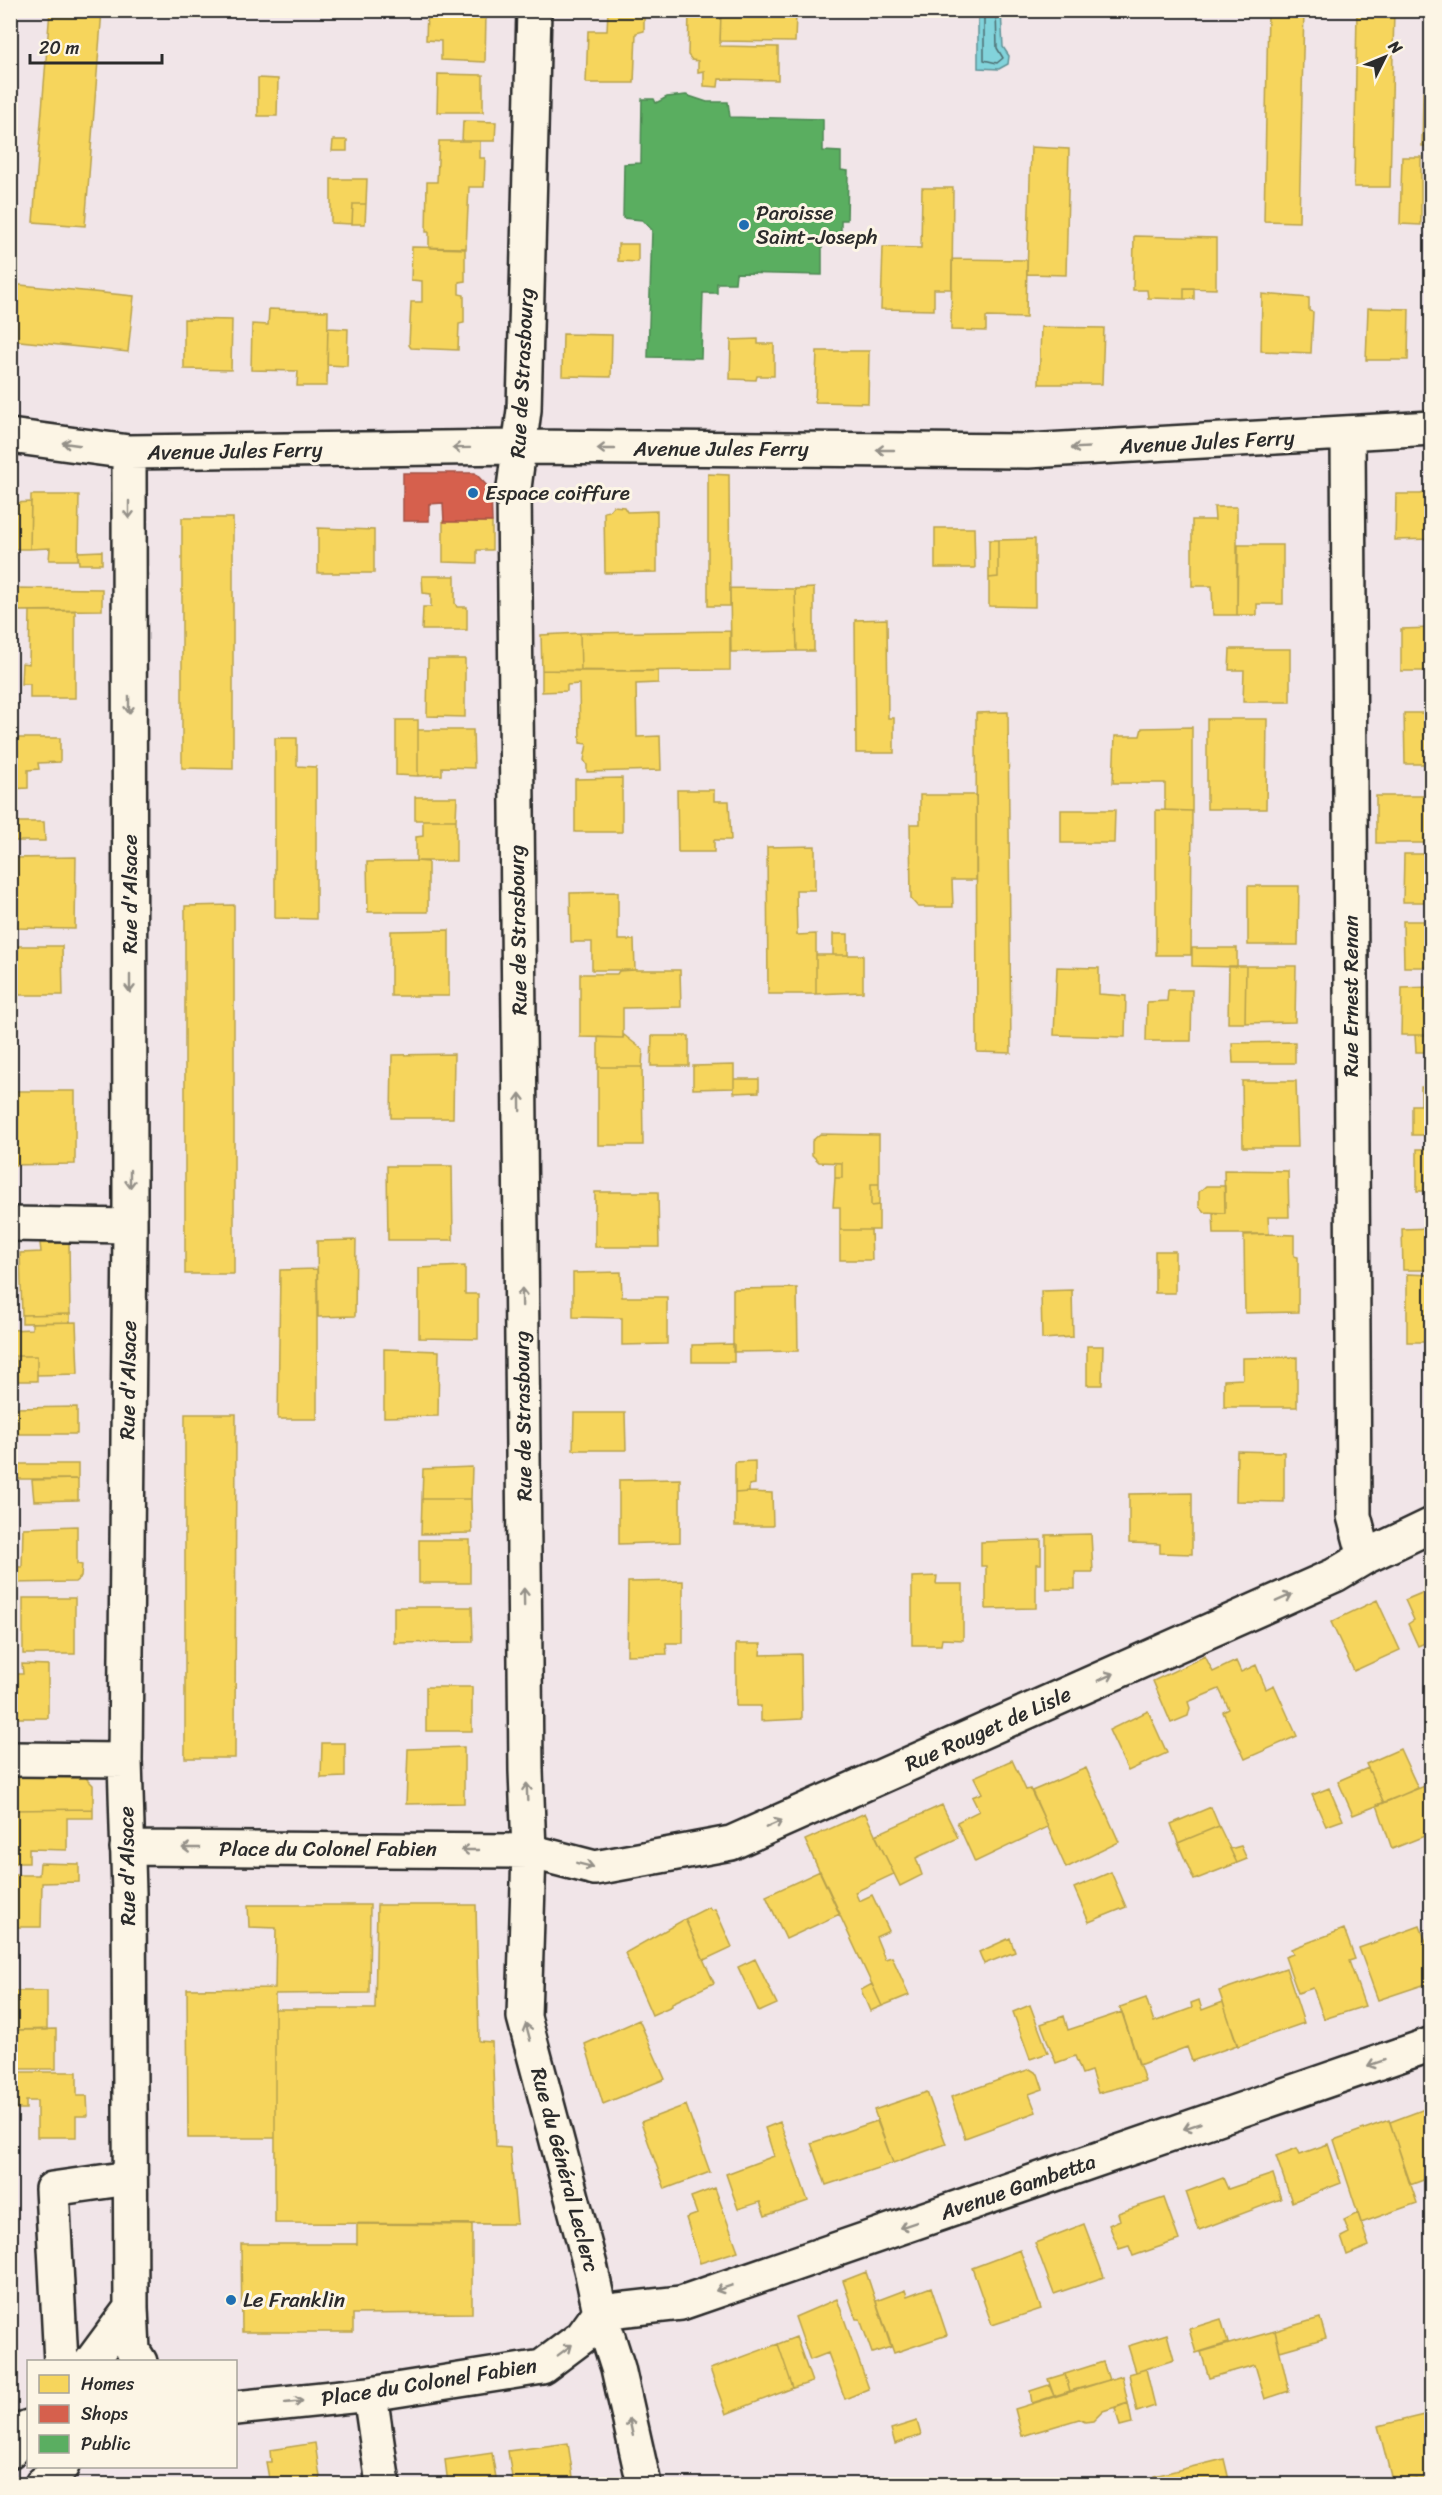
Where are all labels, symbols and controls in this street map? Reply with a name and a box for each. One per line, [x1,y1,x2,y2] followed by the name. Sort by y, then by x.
[30,27,162,65] scale bar
[1355,27,1415,87] north arrow
[39,32,79,64] text: 20 m
[1381,32,1411,62] text: N
[756,194,878,256] place label: Paroisse Saint-Joseph
[737,218,751,232] marker: Paroisse Saint-Joseph
[499,287,545,459] street label: Rue de Strasbourg
[1118,418,1296,466] street label: Avenue Jules Ferry
[146,430,323,472] street label: Avenue Jules Ferry
[632,430,809,468] street label: Avenue Jules Ferry
[62,438,82,449] one-way arrow
[452,442,472,454] one-way arrow
[596,443,616,455] one-way arrow
[1070,443,1090,454] one-way arrow
[875,444,895,456] one-way arrow
[485,474,630,512] place label: Espace coiffure
[466,486,480,500] marker: Espace coiffure
[123,500,135,520] one-way arrow
[123,695,135,715] one-way arrow
[111,834,149,954] street label: Rue d'Alsace
[498,844,538,1016] street label: Rue de Strasbourg
[1332,915,1370,1077] street label: Rue Ernest Renan
[124,974,136,994] one-way arrow
[514,1093,526,1113] one-way arrow
[124,1169,136,1189] one-way arrow
[516,1288,527,1308] one-way arrow
[108,1320,148,1440] street label: Rue d'Alsace
[503,1330,543,1502] street label: Rue de Strasbourg
[518,1588,530,1608] one-way arrow
[1274,1591,1292,1603] one-way arrow
[1096,1670,1114,1682] one-way arrow
[898,1675,1078,1783] street label: Rue Rouget de Lisle
[521,1783,532,1803] one-way arrow
[107,1806,147,1926] street label: Rue d'Alsace
[764,1818,782,1829] one-way arrow
[219,1830,437,1868] street label: Place du Colonel Fabien
[182,1842,202,1854] one-way arrow
[461,1844,481,1856] one-way arrow
[576,1860,595,1872] one-way arrow
[522,2023,534,2042] one-way arrow
[1367,2058,1386,2069] one-way arrow
[519,2063,611,2277] street label: Rue du Général Leclerc
[1183,2122,1202,2133] one-way arrow
[934,2142,1101,2232] street label: Avenue Gambetta
[900,2220,918,2231] one-way arrow
[243,2281,345,2319] place label: Le Franklin
[715,2284,734,2295] one-way arrow
[224,2293,238,2307] marker: Le Franklin
[556,2344,572,2356] one-way arrow
[318,2346,540,2418] street label: Place du Colonel Fabien
[27,2360,237,2468] legend
[81,2368,135,2400] text: Homes
[283,2396,303,2407] one-way arrow
[81,2398,128,2430] text: Shops
[625,2418,636,2438] one-way arrow
[81,2428,131,2460] text: Public

